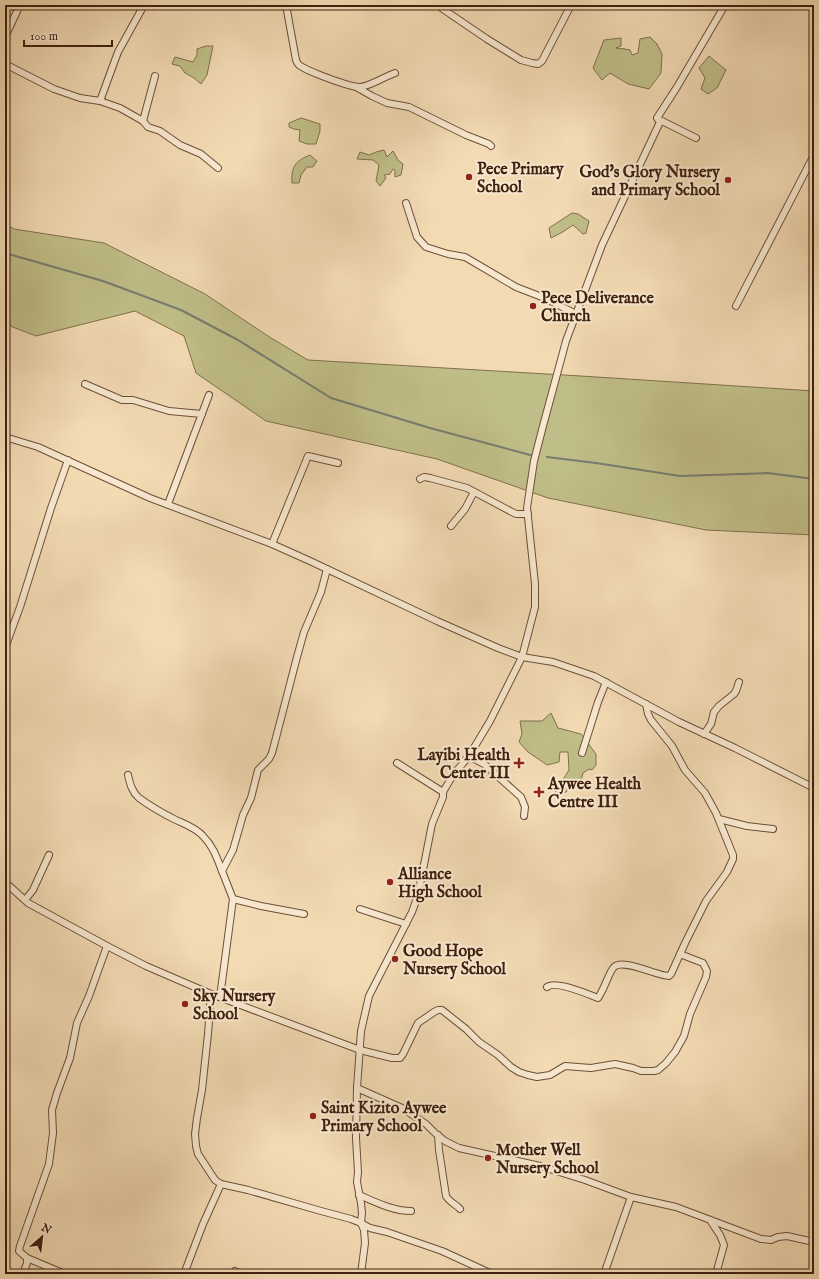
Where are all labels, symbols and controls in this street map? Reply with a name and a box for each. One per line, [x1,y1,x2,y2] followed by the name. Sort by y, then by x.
[24,22,112,48] scale bar
[30,29,58,44] text: 100 m
[477,160,565,198] place label: Pece Primary School
[580,163,721,201] place label: God's Glory Nursery and Primary School
[464,172,474,182] marker: Pece Primary School
[723,175,733,185] marker: God's Glory Nursery and Primary School
[541,289,654,327] place label: Pece Deliverance Church
[528,301,538,311] marker: Pece Deliverance Church
[417,746,510,784] place label: Layibi Health Center III
[513,757,525,769] marker: Layibi Health Center III
[547,775,642,813] place label: Aywee Health Centre III
[533,786,545,798] marker: Aywee Health Centre III
[397,865,482,903] place label: Alliance High School
[385,877,395,887] marker: Alliance High School
[402,942,507,980] place label: Good Hope Nursery School
[390,954,400,964] marker: Good Hope Nursery School
[193,987,277,1025] place label: Sky Nursery School
[180,999,190,1009] marker: Sky Nursery School
[321,1099,447,1137] place label: Saint Kizito Aywee Primary School
[308,1111,318,1121] marker: Saint Kizito Aywee Primary School
[495,1141,600,1179] place label: Mother Well Nursery School
[483,1153,493,1163] marker: Mother Well Nursery School
[22,1217,62,1257] north arrow
[38,1220,54,1238] text: N

